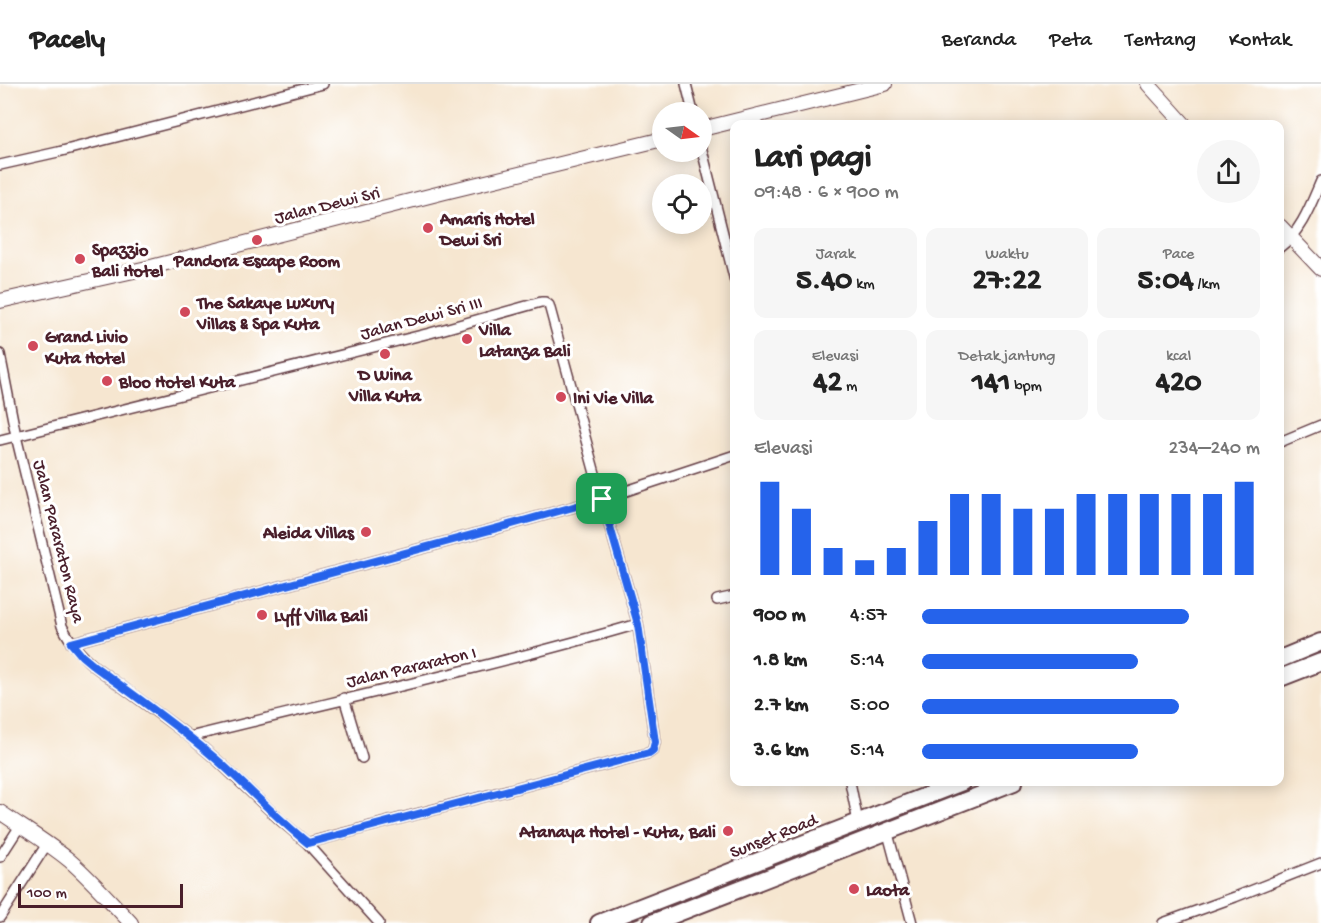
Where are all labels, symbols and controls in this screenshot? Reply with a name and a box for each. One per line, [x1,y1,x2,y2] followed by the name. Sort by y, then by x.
[30,25,105,58] text: Pacely
[942,29,1016,54] text: Beranda
[1049,29,1092,54] text: Peta
[1125,29,1196,54] text: Tentang
[1229,29,1291,54] text: Kontak
[652,102,712,162] north arrow
[652,102,712,234] map controls
[754,140,872,178] text: Lari pagi
[1197,140,1260,203] button: share
[652,174,712,234] button: locate
[754,182,899,205] text: 09:48 · 6 × 900 m
[273,183,383,230] street label: Jalan Dewi Sri
[438,210,535,252] place label: Amaris Hotel Dewi Sri
[421,221,435,235] marker: Amaris Hotel Dewi Sri
[250,233,264,247] marker: Pandora Escape Room
[91,241,164,283] place label: Spazzio Bali Hotel
[816,246,855,265] text: Jarak
[985,246,1029,265] text: Waktu
[1163,246,1194,265] text: Pace
[73,252,87,266] marker: Spazzio Bali Hotel
[173,252,340,273] place label: Pandora Escape Room
[796,265,852,300] text: 5.40
[972,265,1042,300] text: 27:22
[1137,265,1194,300] text: 5:04
[852,276,875,295] text: km
[1194,276,1220,295] text: /km
[358,293,485,346] street label: Jalan Dewi Sri III
[195,294,334,336] place label: The Sakaye Luxury Villas & Spa Kuta
[178,305,192,319] marker: The Sakaye Luxury Villas & Spa Kuta
[478,321,571,363] place label: Villa Latanza Bali
[44,328,128,370] place label: Grand Livio Kuta Hotel
[460,332,474,346] marker: Villa Latanza Bali
[26,339,40,353] marker: Grand Livio Kuta Hotel
[378,347,392,361] marker: D Wina Villa Kuta
[812,348,859,367] text: Elevasi
[959,348,1055,367] text: Detak jantung
[1166,348,1191,367] text: kcal
[348,366,422,408] place label: D Wina Villa Kuta
[813,367,842,402] text: 42
[972,367,1010,402] text: 141
[1156,367,1202,402] text: 420
[118,373,236,394] place label: Bloo Hotel Kuta
[100,374,114,388] marker: Bloo Hotel Kuta
[842,378,857,397] text: m
[1010,378,1042,397] text: bpm
[573,389,654,410] place label: Ini Vie Villa
[554,390,568,404] marker: Ini Vie Villa
[754,438,813,461] text: Elevasi
[1169,438,1260,461] text: 234–240 m
[27,458,88,626] street label: Jalan Pararaton Raya
[576,473,627,524] pin
[585,482,618,515] icon: arrive
[262,524,355,545] place label: Aleida Villas
[359,525,373,539] marker: Aleida Villas
[754,605,806,628] text: 900 m
[850,605,887,628] text: 4:57
[274,607,368,628] place label: Lyff Villa Bali
[255,608,269,622] marker: Lyff Villa Bali
[345,643,479,694] street label: Jalan Pararaton I
[754,650,807,673] text: 1.8 km
[850,650,884,673] text: 5:14
[754,695,808,718] text: 2.7 km
[850,695,890,718] text: 5:00
[754,740,809,763] text: 3.6 km
[850,740,884,763] text: 5:14
[727,810,822,864] street label: Sunset Road
[518,823,716,844] place label: Atanaya Hotel - Kuta, Bali
[721,824,735,838] marker: Atanaya Hotel - Kuta, Bali
[18,881,183,908] scale bar
[866,881,910,902] place label: Laota
[847,882,861,896] marker: Laota
[27,885,67,904] text: 100 m

